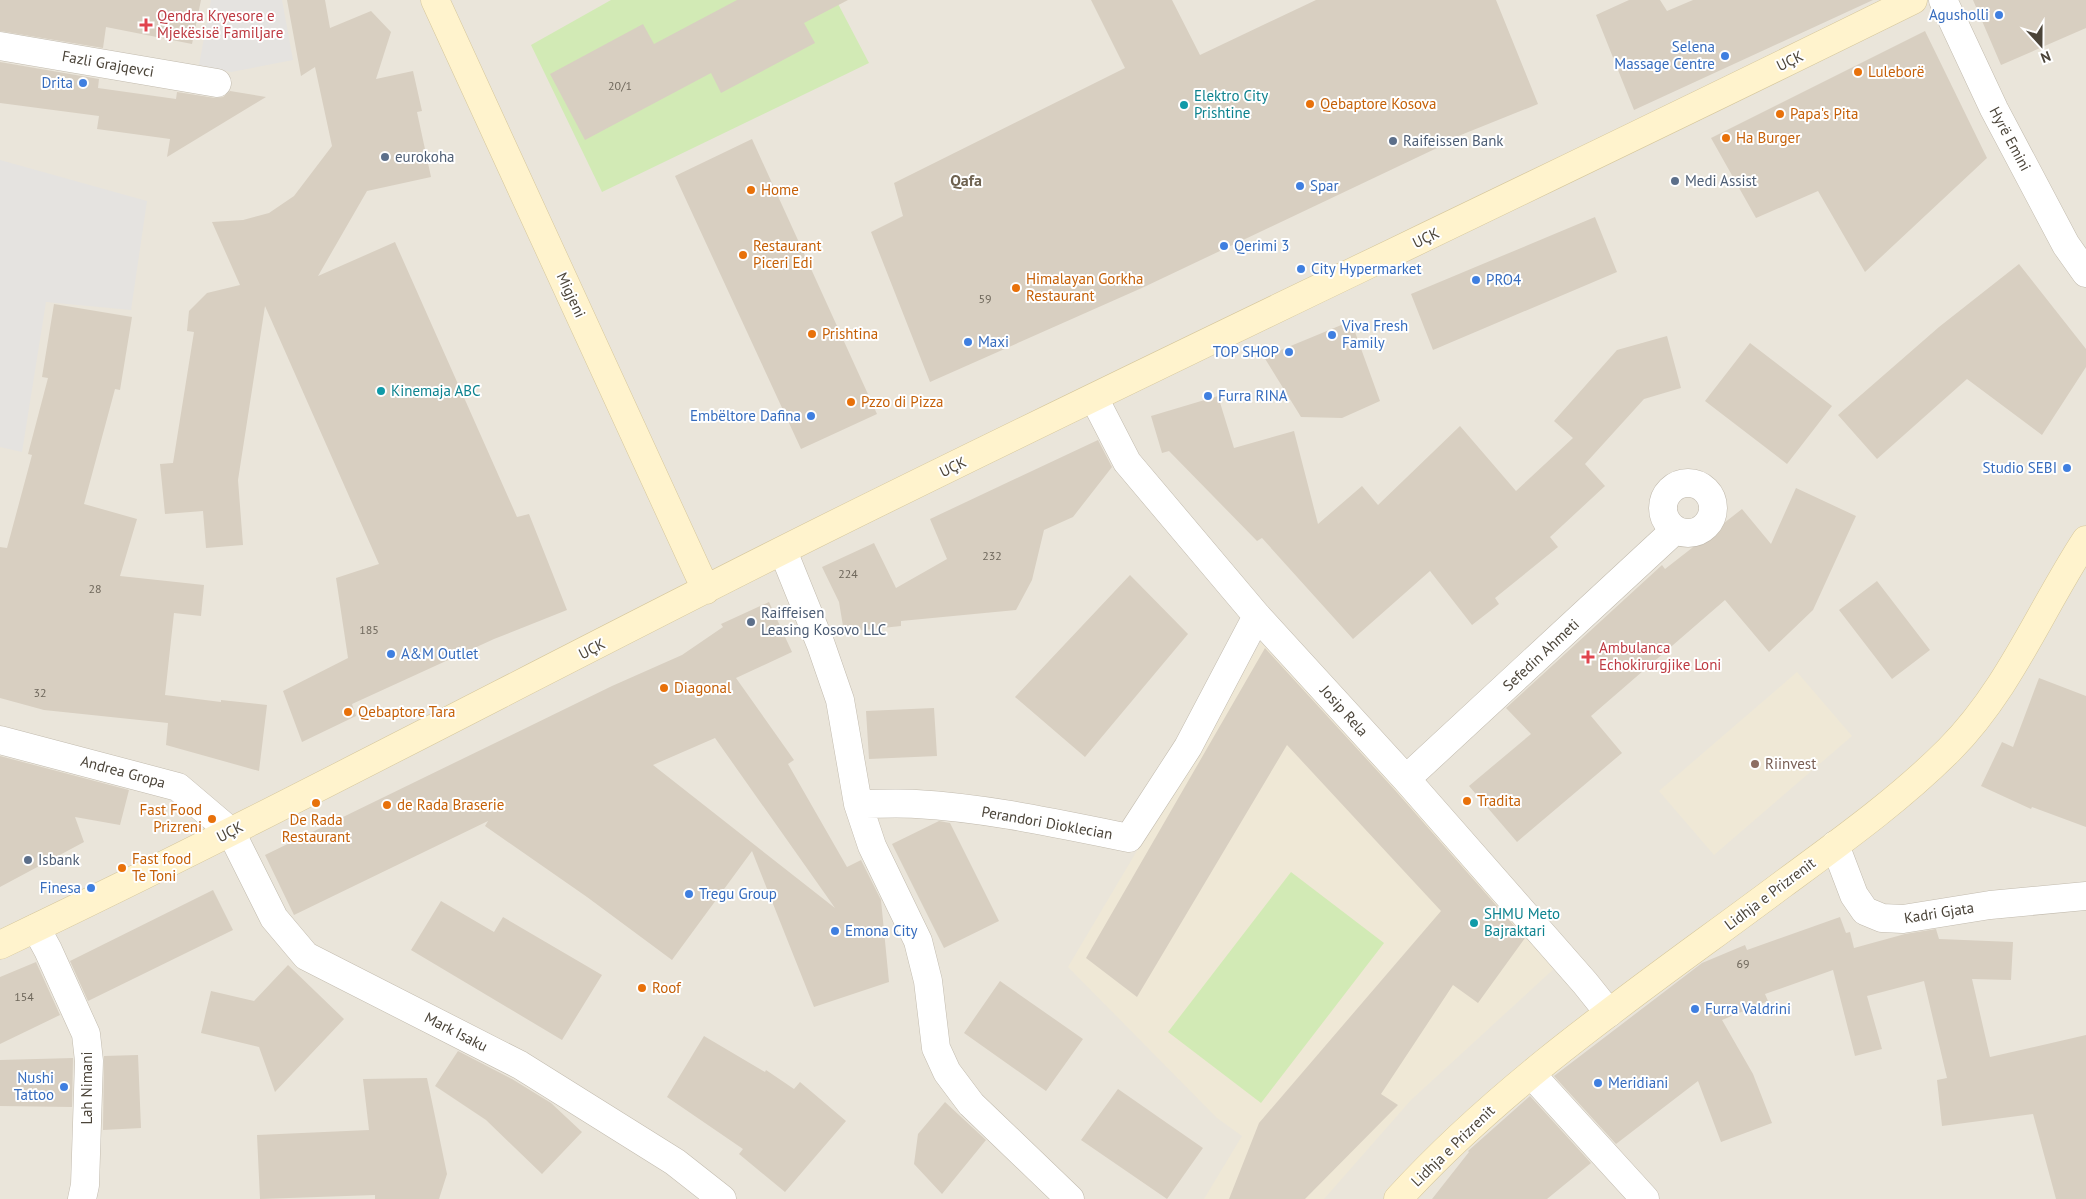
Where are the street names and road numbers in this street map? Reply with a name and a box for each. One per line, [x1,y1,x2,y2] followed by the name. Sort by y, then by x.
[61,46,156,81] street label: Fazli Grajqevci
[1773,46,1806,75] street label: UÇK
[1986,103,2035,174] street label: Hyrë Emini
[1409,223,1442,252] street label: UÇK
[553,269,590,320] street label: Migjeni
[936,452,969,481] street label: UÇK
[1499,614,1583,695] street label: Sefedin Ahmeti
[575,634,608,663] street label: UÇK
[1316,680,1372,740] street label: Josip Rela
[79,751,168,792] street label: Andrea Gropa
[980,802,1114,843] street label: Perandori Dioklecian
[213,817,246,846] street label: UÇK
[1721,853,1819,934] street label: Lidhja e Prizrenit
[1903,898,1975,927] street label: Kadri Gjata
[421,1008,491,1056] street label: Mark Isaku
[77,1051,96,1125] street label: Lah Nimani
[1407,1101,1498,1190] street label: Lidhja e Prizrenit

